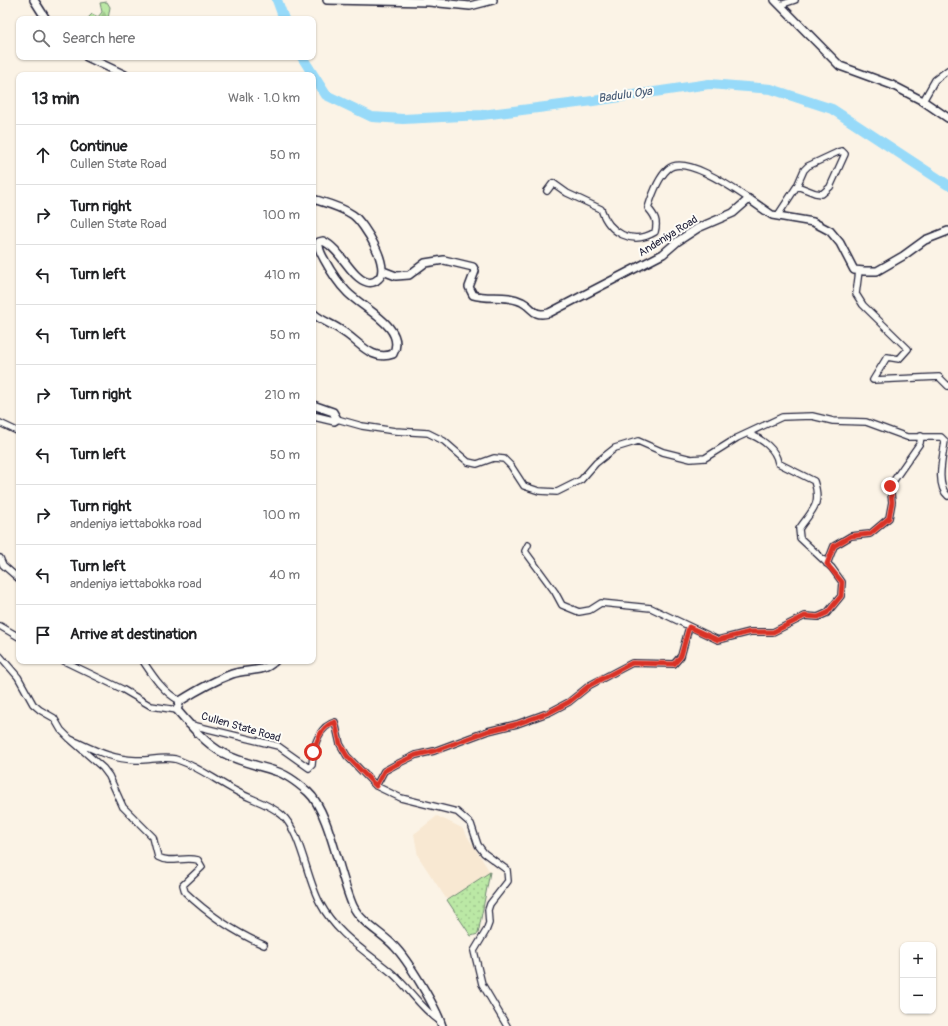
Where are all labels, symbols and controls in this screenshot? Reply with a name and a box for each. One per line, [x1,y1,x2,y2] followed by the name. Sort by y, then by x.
[16,16,316,60] search box
[30,27,52,49] icon: search
[62,29,135,48] text: Search here
[597,84,654,106] water label: Badulu Oya
[32,88,79,109] text: 13 min
[228,90,300,106] text: Walk · 1.0 km
[70,137,128,156] text: Continue
[32,144,54,166] icon: ahead
[270,147,300,163] text: 50 m
[70,156,167,172] text: Cullen State Road
[70,197,131,216] text: Turn right
[32,204,54,226] icon: right
[263,207,300,223] text: 100 m
[636,213,700,259] street label: Andeniya Road
[70,216,167,232] text: Cullen State Road
[32,264,54,286] icon: left
[70,265,126,284] text: Turn left
[264,267,300,283] text: 410 m
[32,324,54,346] icon: left
[70,325,126,344] text: Turn left
[270,327,300,343] text: 50 m
[32,384,54,406] icon: right
[70,385,131,404] text: Turn right
[264,387,300,403] text: 210 m
[32,444,54,466] icon: left
[70,445,126,464] text: Turn left
[270,447,300,463] text: 50 m
[881,477,899,495] route end
[70,497,131,516] text: Turn right
[32,504,54,526] icon: right
[263,507,300,523] text: 100 m
[70,516,202,532] text: andeniya iettabokka road
[70,557,126,576] text: Turn left
[32,564,54,586] icon: left
[269,567,300,583] text: 40 m
[70,576,202,592] text: andeniya iettabokka road
[32,624,54,646] icon: arrive
[70,625,197,644] text: Arrive at destination
[200,709,282,745] street label: Cullen State Road
[304,743,322,761] route start
[900,942,936,1014] map controls
[900,942,936,978] button: +
[900,978,936,1014] button: −

